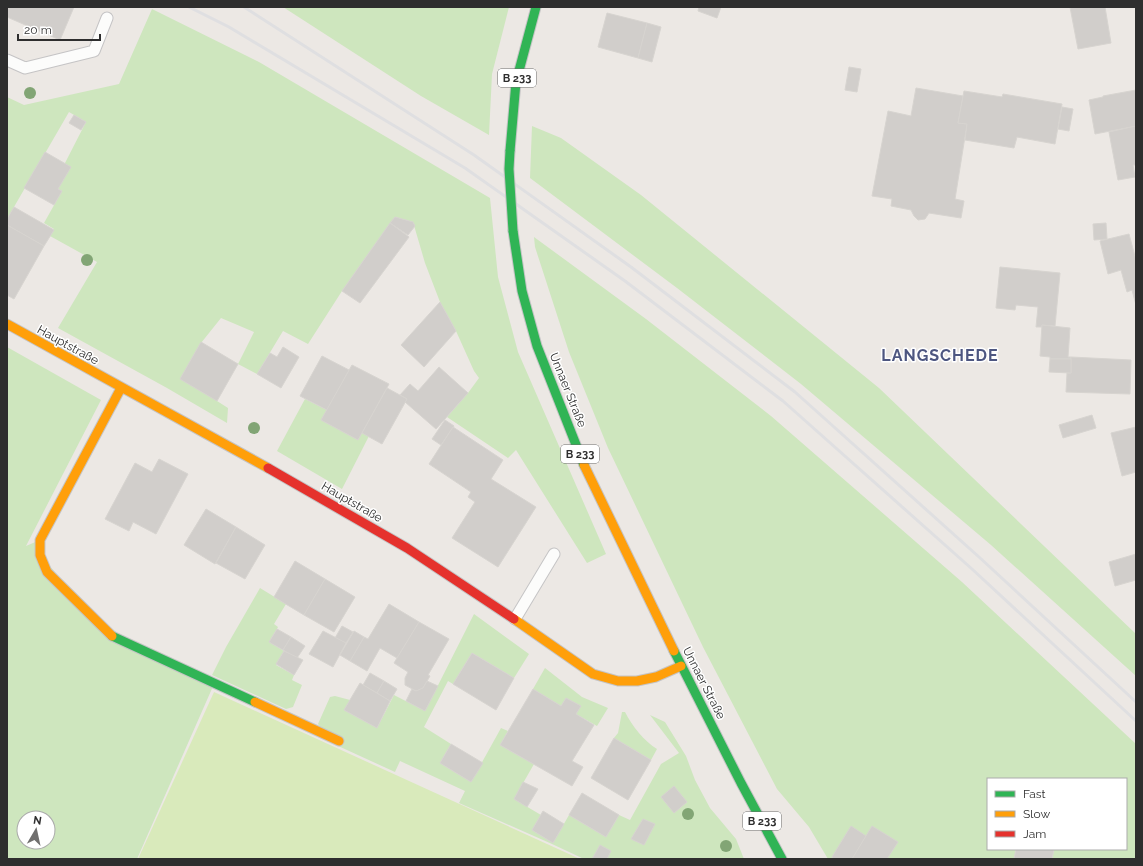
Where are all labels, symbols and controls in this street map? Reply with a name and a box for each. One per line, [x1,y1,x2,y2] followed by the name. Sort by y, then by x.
[18,16,100,42] scale bar
[24,23,52,37] text: 20 m
[498,69,536,87] road number: B 233
[35,322,101,368] street label: Hauptstraße
[881,346,999,365] district label: LANGSCHEDE
[547,351,589,429] street label: Unnaer Straße
[561,445,599,463] road number: B 233
[319,479,385,525] street label: Hauptstraße
[680,645,728,721] street label: Unnaer Straße
[987,778,1127,850] legend
[1023,787,1046,801] text: Fast
[1023,807,1050,821] text: Slow
[16,810,56,850] north arrow
[743,812,781,830] road number: B 233
[32,814,43,828] text: N
[1023,827,1046,841] text: Jam

